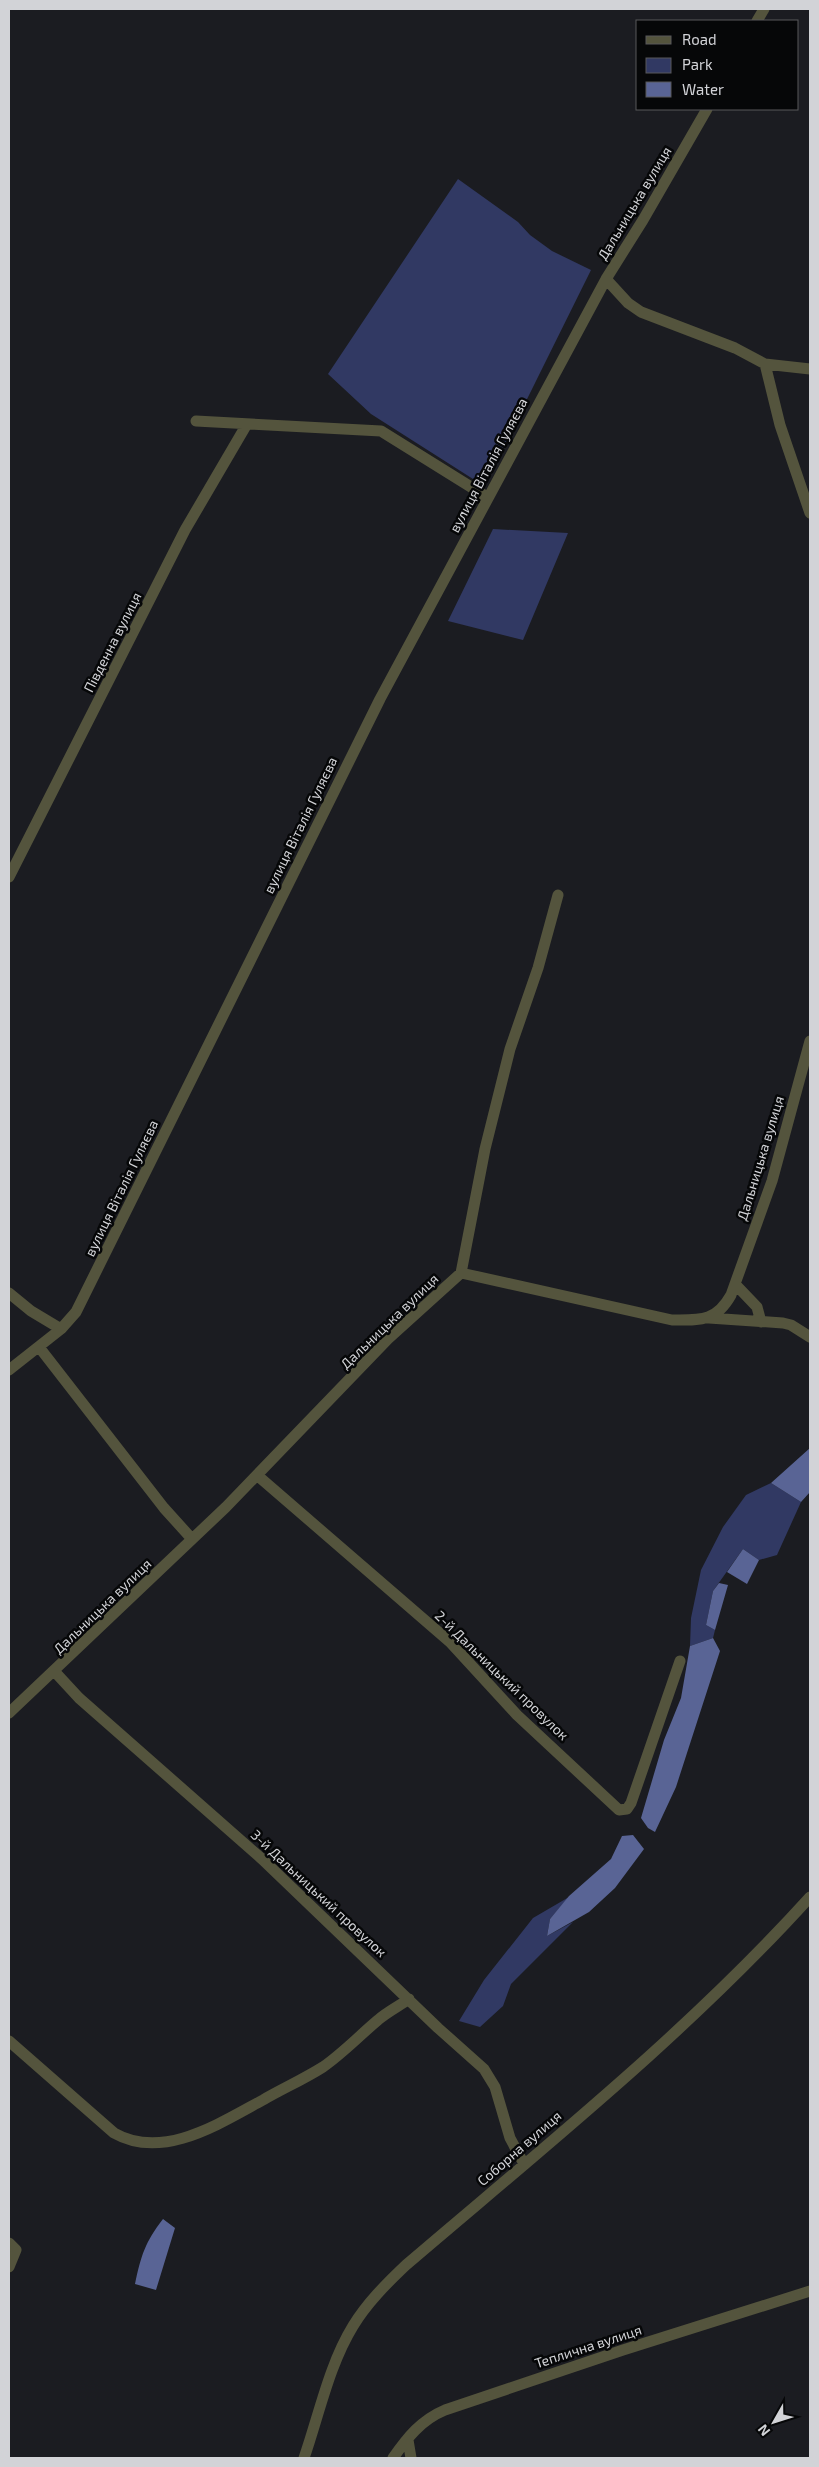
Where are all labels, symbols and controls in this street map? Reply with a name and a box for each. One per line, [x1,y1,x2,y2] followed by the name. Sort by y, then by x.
[636,20,799,110] legend
[682,30,717,48] text: Road
[682,55,713,73] text: Park
[682,80,724,98] text: Water
[593,143,675,263] street label: Дальницька вулиця
[445,395,531,535] street label: вулиця Віталія Гуляєва
[79,589,145,695] street label: Південна вулиця
[260,754,340,896] street label: вулиця Віталія Гуляєва
[733,1094,787,1222] street label: Дальницька вулиця
[81,1117,161,1259] street label: вулиця Віталія Гуляєва
[337,1270,441,1372] street label: Дальницька вулиця
[50,1555,154,1657] street label: Дальницька вулиця
[432,1607,573,1744] street label: 2-й Дальницький провулок
[248,1826,391,1961] street label: 3-й Дальницький провулок
[474,2107,564,2189] street label: Соборна вулиця
[532,2321,644,2371] street label: Теплична вулиця
[749,2397,799,2447] north arrow
[754,2421,773,2440] text: N

